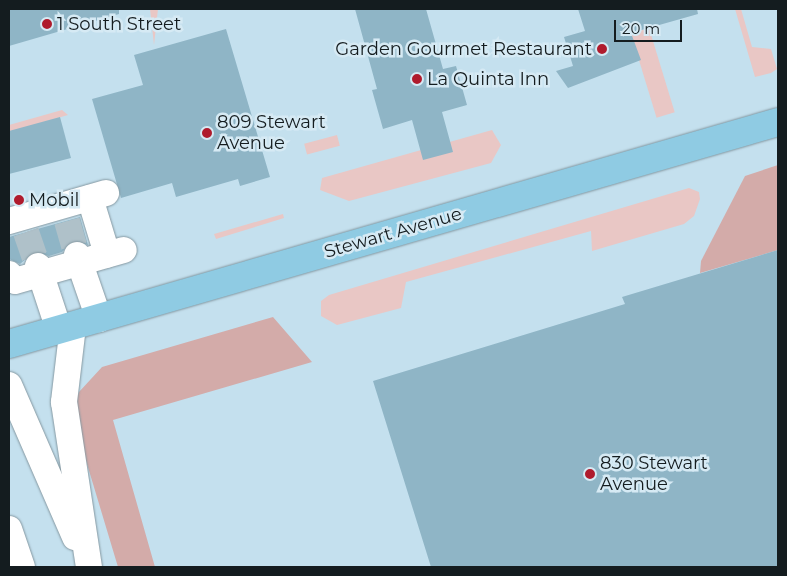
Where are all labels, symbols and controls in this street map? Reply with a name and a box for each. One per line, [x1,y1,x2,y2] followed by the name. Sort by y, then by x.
[617,10,684,42] scale bar
[57,13,181,35] place label: 1 South Street
[41,18,53,30] marker: 1 South Street
[622,19,660,38] text: 20 m
[335,38,592,60] place label: Garden Gourmet Restaurant
[596,43,608,55] marker: Garden Gourmet Restaurant
[427,68,549,90] place label: La Quinta Inn
[411,73,423,85] marker: La Quinta Inn
[217,112,326,154] place label: 809 Stewart Avenue
[201,127,213,139] marker: 809 Stewart Avenue
[29,189,79,211] place label: Mobil
[13,194,25,206] marker: Mobil
[322,203,464,263] street label: Stewart Avenue
[600,453,708,496] place label: 830 Stewart Avenue
[584,468,596,480] marker: 830 Stewart Avenue

